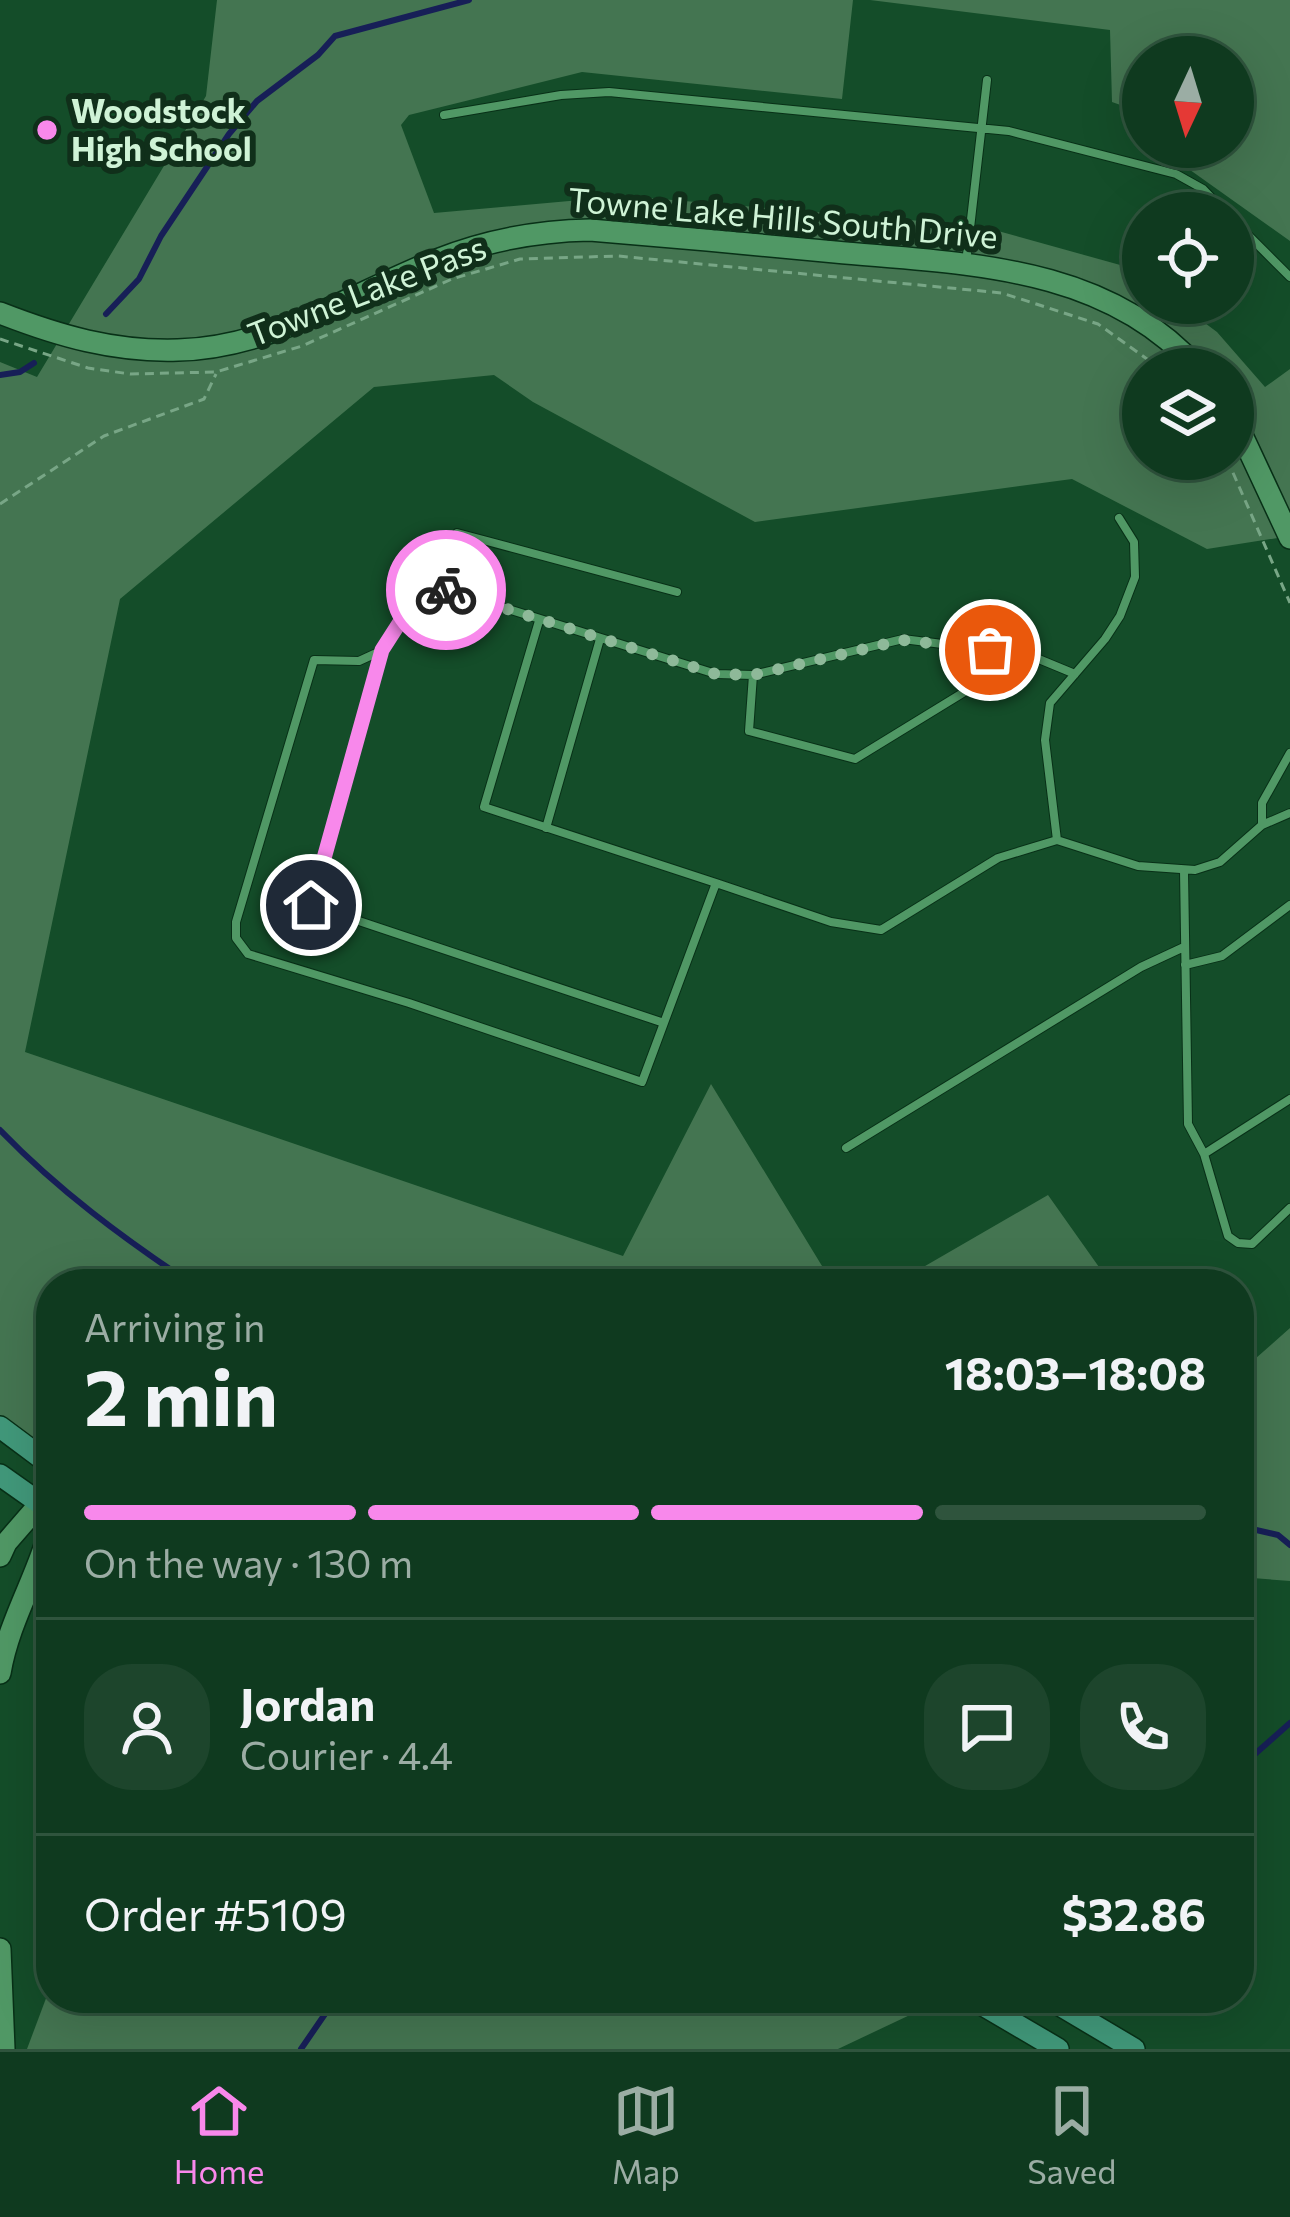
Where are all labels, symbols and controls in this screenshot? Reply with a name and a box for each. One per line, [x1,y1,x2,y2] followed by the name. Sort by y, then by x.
[1122,36,1254,168] north arrow
[1122,36,1254,480] map controls
[71,89,252,168] place label: Woodstock High School
[34,117,60,143] marker: Woodstock High School
[567,177,1000,256] street label: Towne Lake Hills South Drive
[1122,192,1254,324] button: locate
[242,225,491,354] street label: Towne Lake Pass
[1122,348,1254,480] button: layers
[386,530,506,650] courier
[413,557,479,623] icon: bike
[939,599,1041,701] pin
[957,617,1023,683] icon: bag
[260,854,362,956] pin
[278,872,344,938] icon: home
[84,1302,265,1350] text: Arriving in
[945,1344,1206,1399] text: 18:03–18:08
[84,1347,278,1442] text: 2 min
[84,1538,413,1586] text: On the way · 130 m
[84,1664,210,1790] button: person
[924,1664,1050,1790] button: chat
[1080,1664,1206,1790] button: phone
[240,1675,375,1730] text: Jordan
[240,1730,453,1778] text: Courier · 4.4
[84,1885,347,1940] text: Order #5109
[1062,1885,1206,1940] text: $32.86
[174,2078,264,2191] tab: Home
[612,2078,680,2191] tab: Map
[1027,2078,1116,2191] tab: Saved

